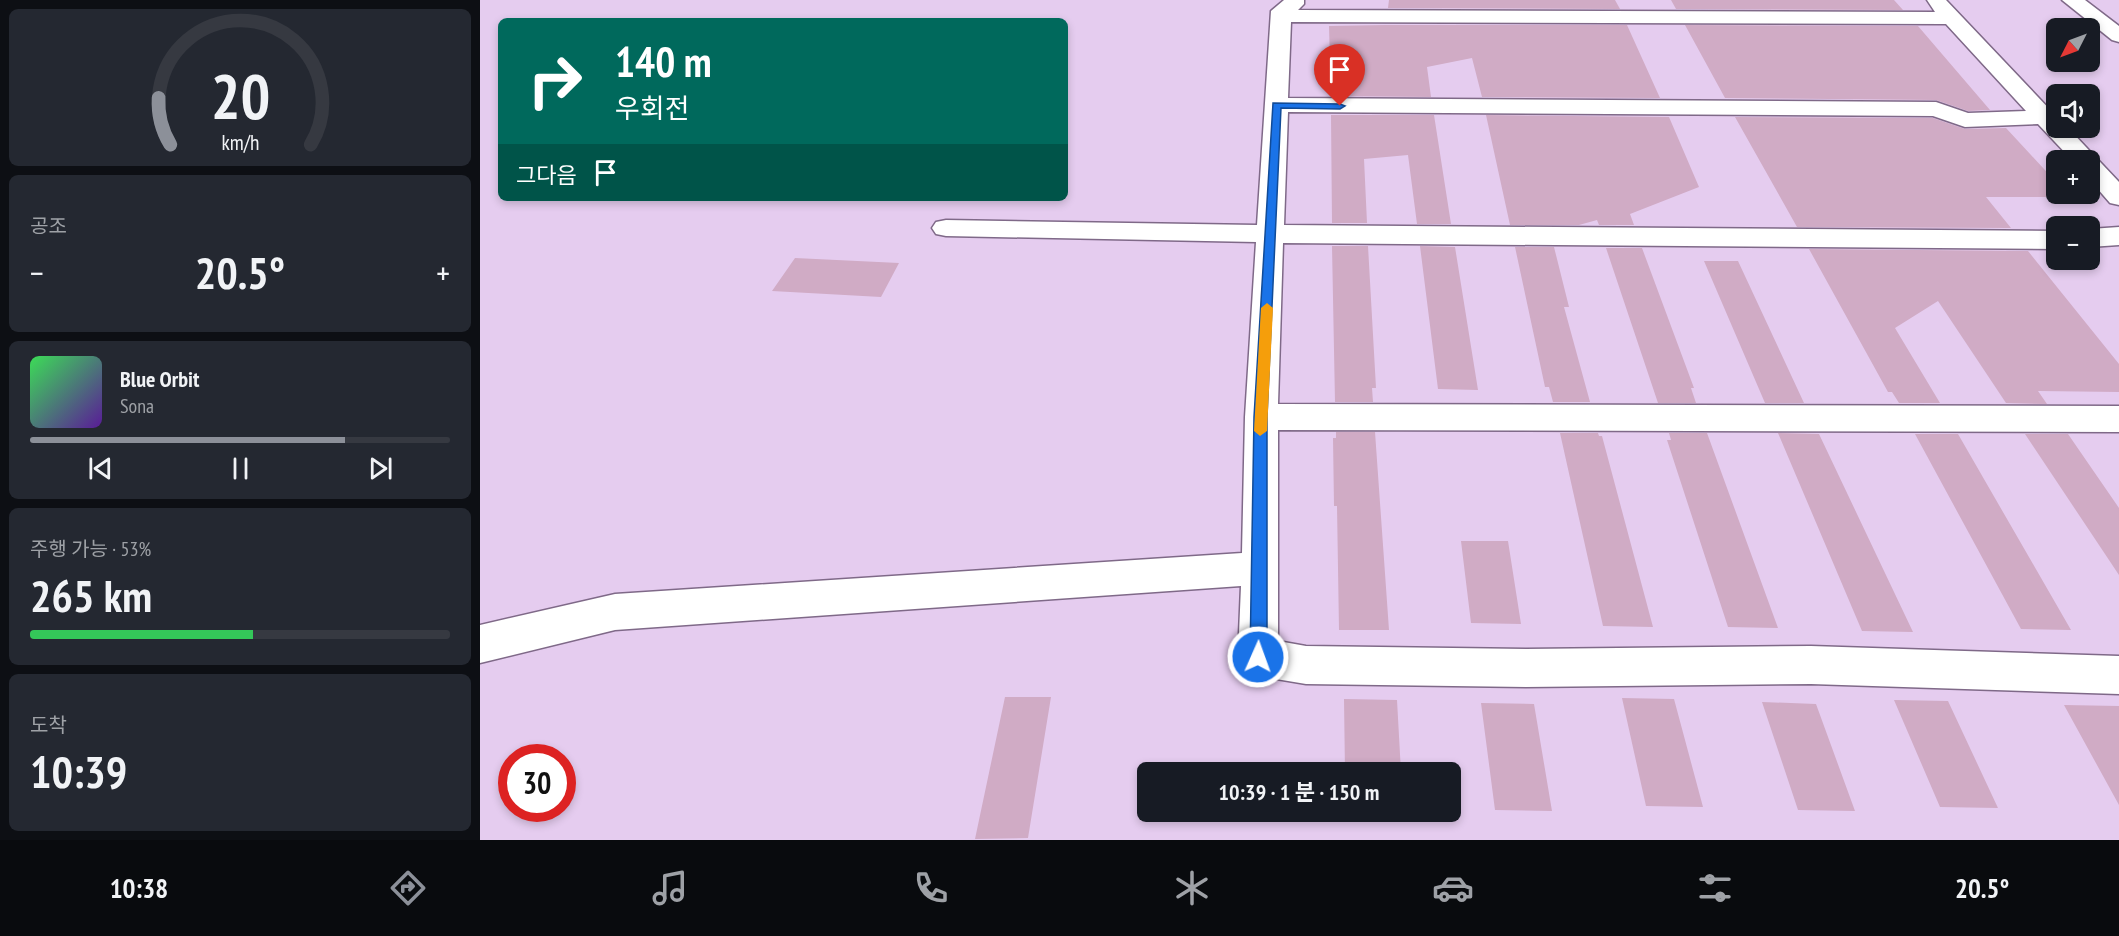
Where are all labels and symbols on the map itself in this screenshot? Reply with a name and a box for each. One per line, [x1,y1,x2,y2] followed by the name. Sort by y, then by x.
[2046,18,2100,72] north arrow
[1314,44,1365,106] pin
[1226,625,1290,689] position arrow
[498,744,576,822] speed limit sign: 30

